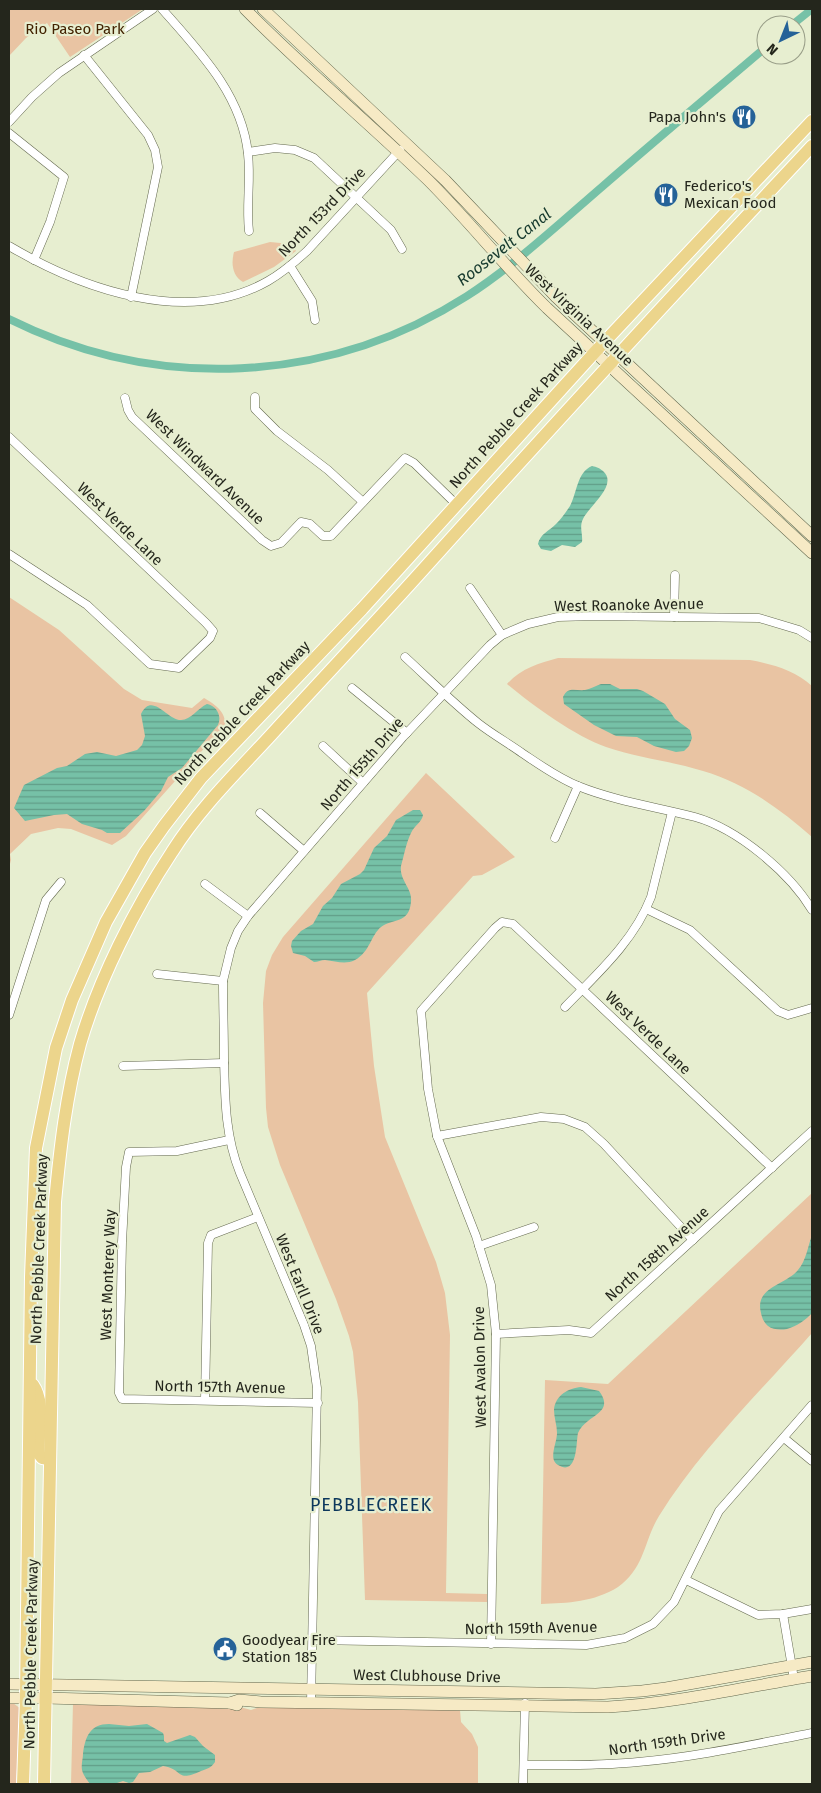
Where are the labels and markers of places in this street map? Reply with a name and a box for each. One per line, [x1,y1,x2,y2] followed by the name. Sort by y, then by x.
[731,104,757,130] restaurant icon: Papa John's
[648,108,726,126] place label: Papa John's
[684,177,777,212] place label: Federico's Mexican Food
[653,182,679,208] restaurant icon: Federico's Mexican Food
[242,1631,336,1666] place label: Goodyear Fire Station 185
[212,1636,238,1662] public building icon: Goodyear Fire Station 185

